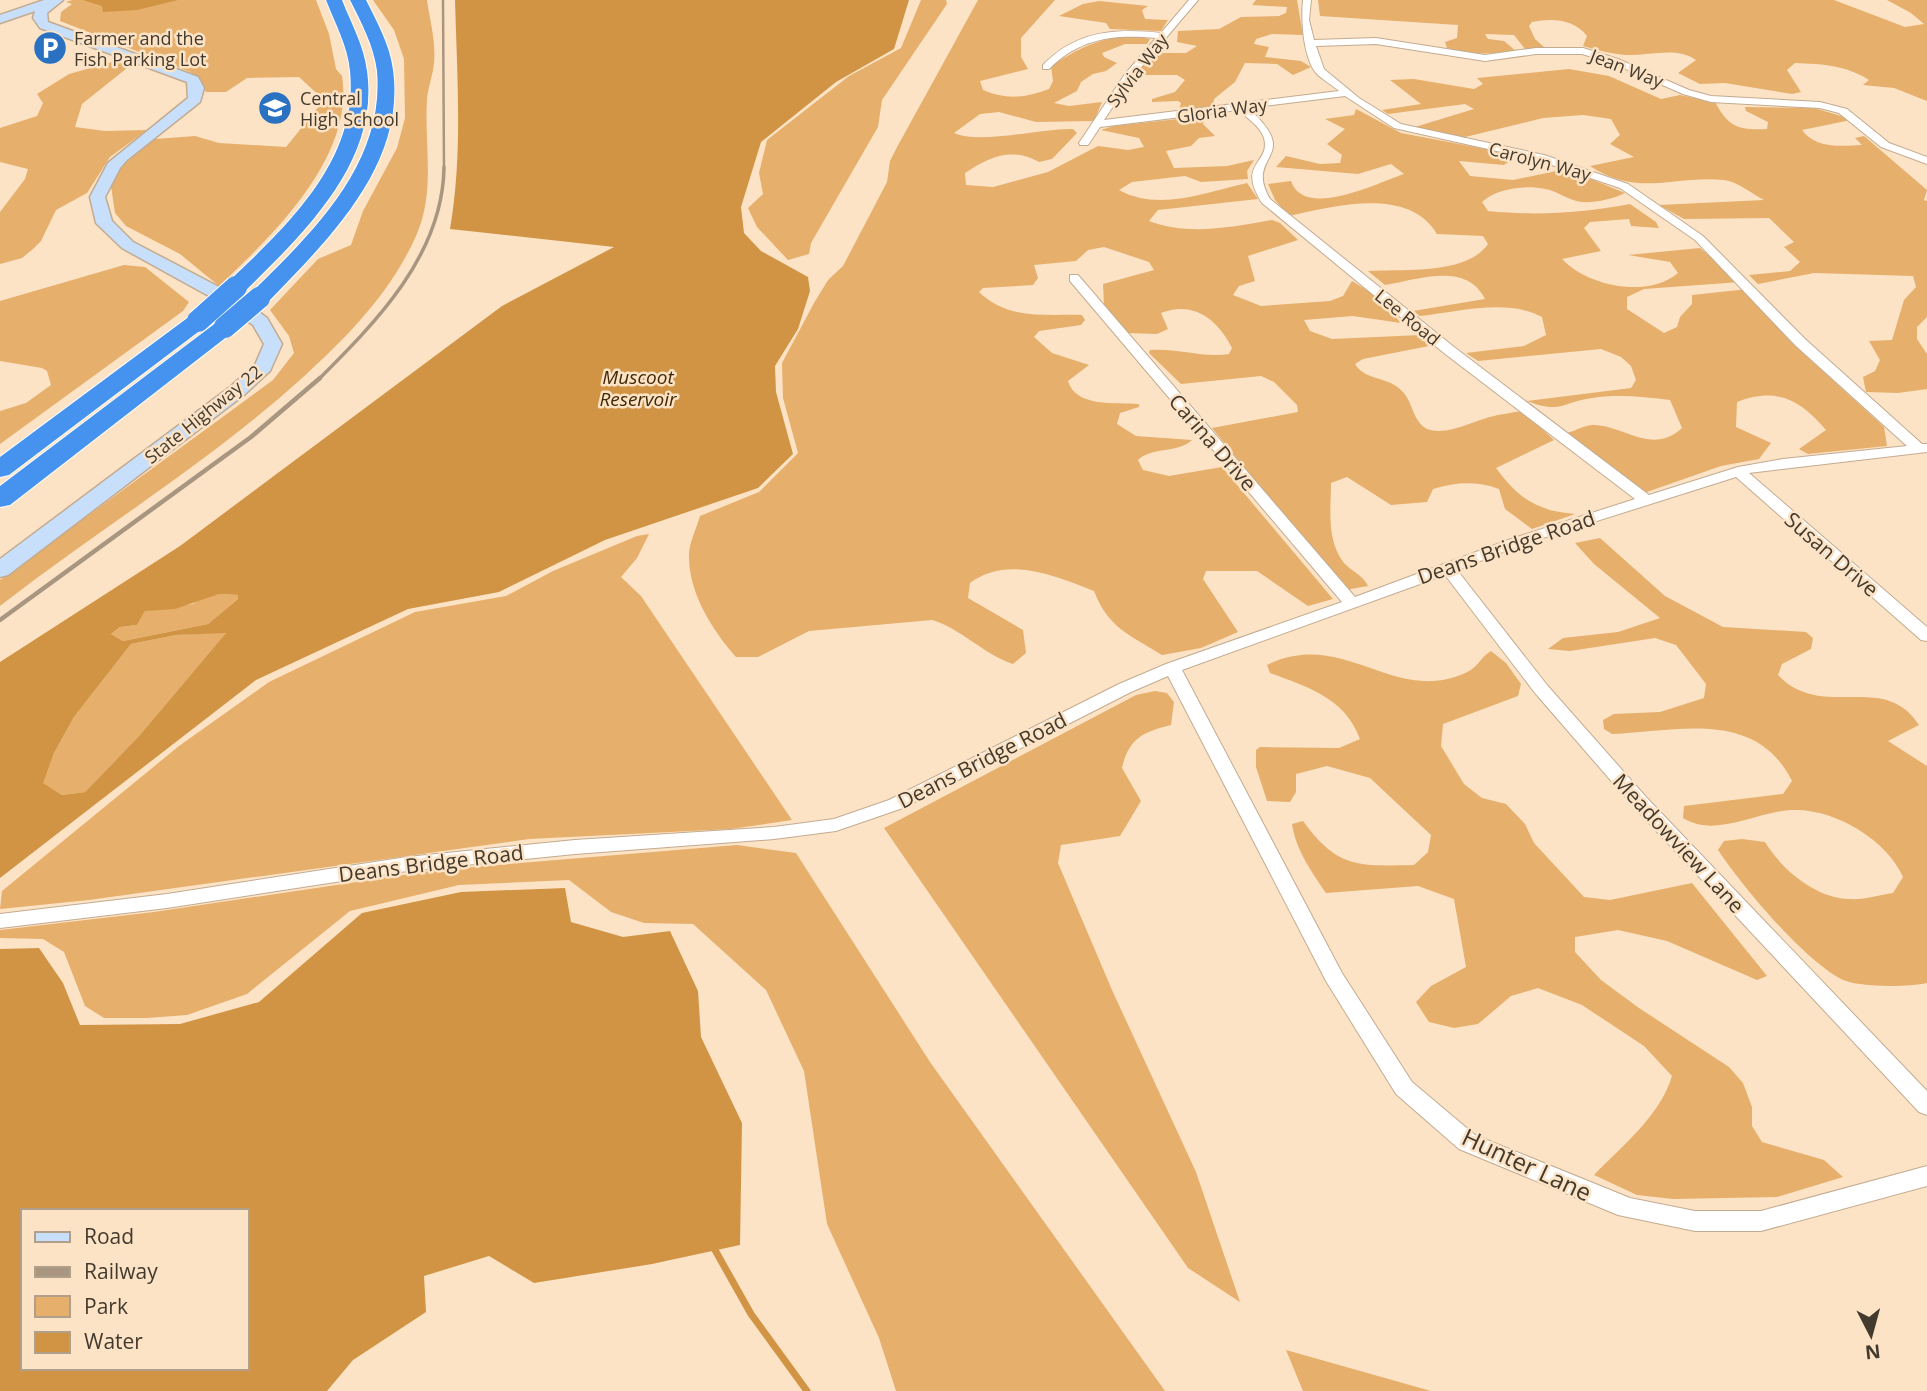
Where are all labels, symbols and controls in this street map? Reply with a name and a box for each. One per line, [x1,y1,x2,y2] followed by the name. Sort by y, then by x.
[74,26,206,71] place label: Farmer and the Fish Parking Lot
[1101,27,1174,112] street label: Sylvia Way
[31,29,69,67] parking icon: Farmer and the Fish Parking Lot
[1585,42,1668,93] street label: Jean Way
[300,86,399,131] place label: Central High School
[256,89,294,127] school or university icon: Central High School
[1175,92,1270,128] street label: Gloria Way
[1486,136,1594,186] street label: Carolyn Way
[1370,283,1446,351] street label: Lee Road
[139,359,267,469] street label: State Highway 22
[599,364,678,412] water label: Muscoot Reservoir
[1163,387,1263,497] street label: Carina Drive
[1413,503,1599,591] street label: Deans Bridge Road
[1779,505,1885,603] street label: Susan Drive
[893,705,1071,815] street label: Deans Bridge Road
[1607,767,1751,919] street label: Meadowview Lane
[337,838,525,888] street label: Deans Bridge Road
[1457,1120,1597,1208] street label: Hunter Lane
[21,1209,248,1370] legend
[84,1222,134,1250] text: Road
[84,1257,158,1285] text: Railway
[84,1292,128,1320] text: Park
[1836,1300,1906,1370] north arrow
[84,1327,143,1355] text: Water
[1864,1338,1882,1366] text: N

